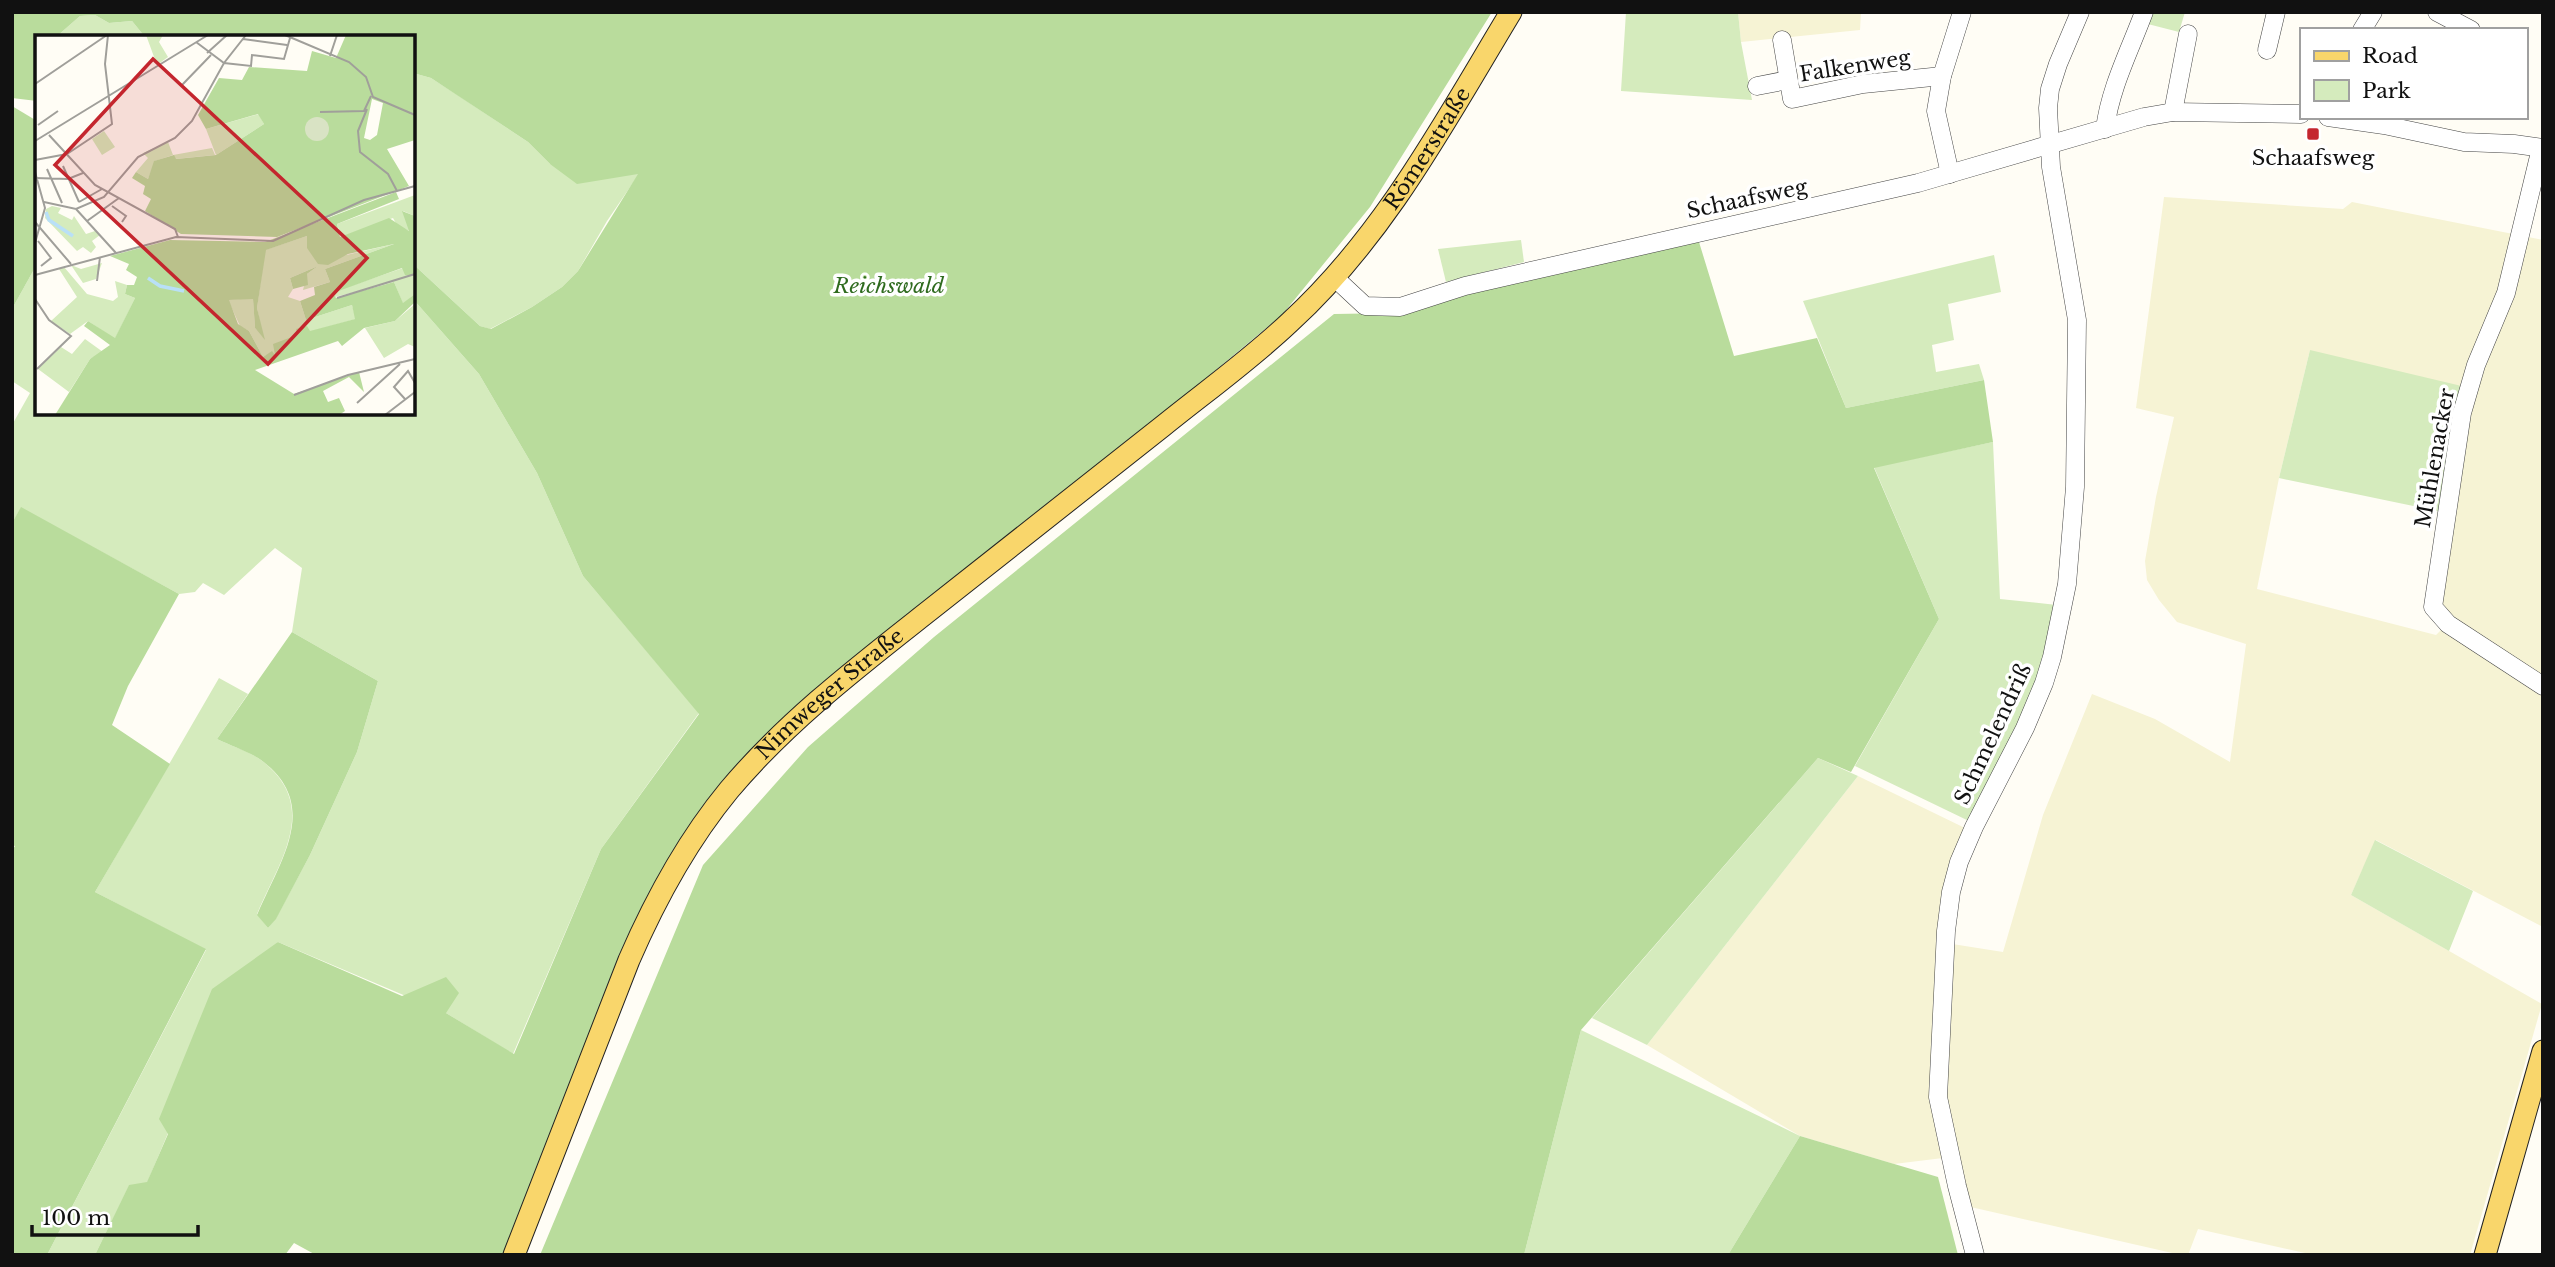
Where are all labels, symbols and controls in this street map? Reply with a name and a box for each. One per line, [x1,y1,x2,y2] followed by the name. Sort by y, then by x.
[2300,28,2527,119] legend
[35,35,415,415] inset map
[2362,43,2418,69] text: Road
[1798,44,1913,88] street label: Falkenweg
[2362,78,2411,104] text: Park
[1379,83,1476,215] street label: Römerstraße
[2305,126,2321,142] marker: Schaafsweg
[2252,145,2375,171] place label: Schaafsweg
[1684,173,1810,224] street label: Schaafsweg
[833,273,945,299] park label: Reichswald
[2410,386,2460,530] street label: Mühlenacker
[750,623,909,765] street label: Nimweger Straße
[1949,659,2037,809] street label: Schmelendriß
[32,1194,198,1238] scale bar
[42,1205,110,1231] text: 100 m

